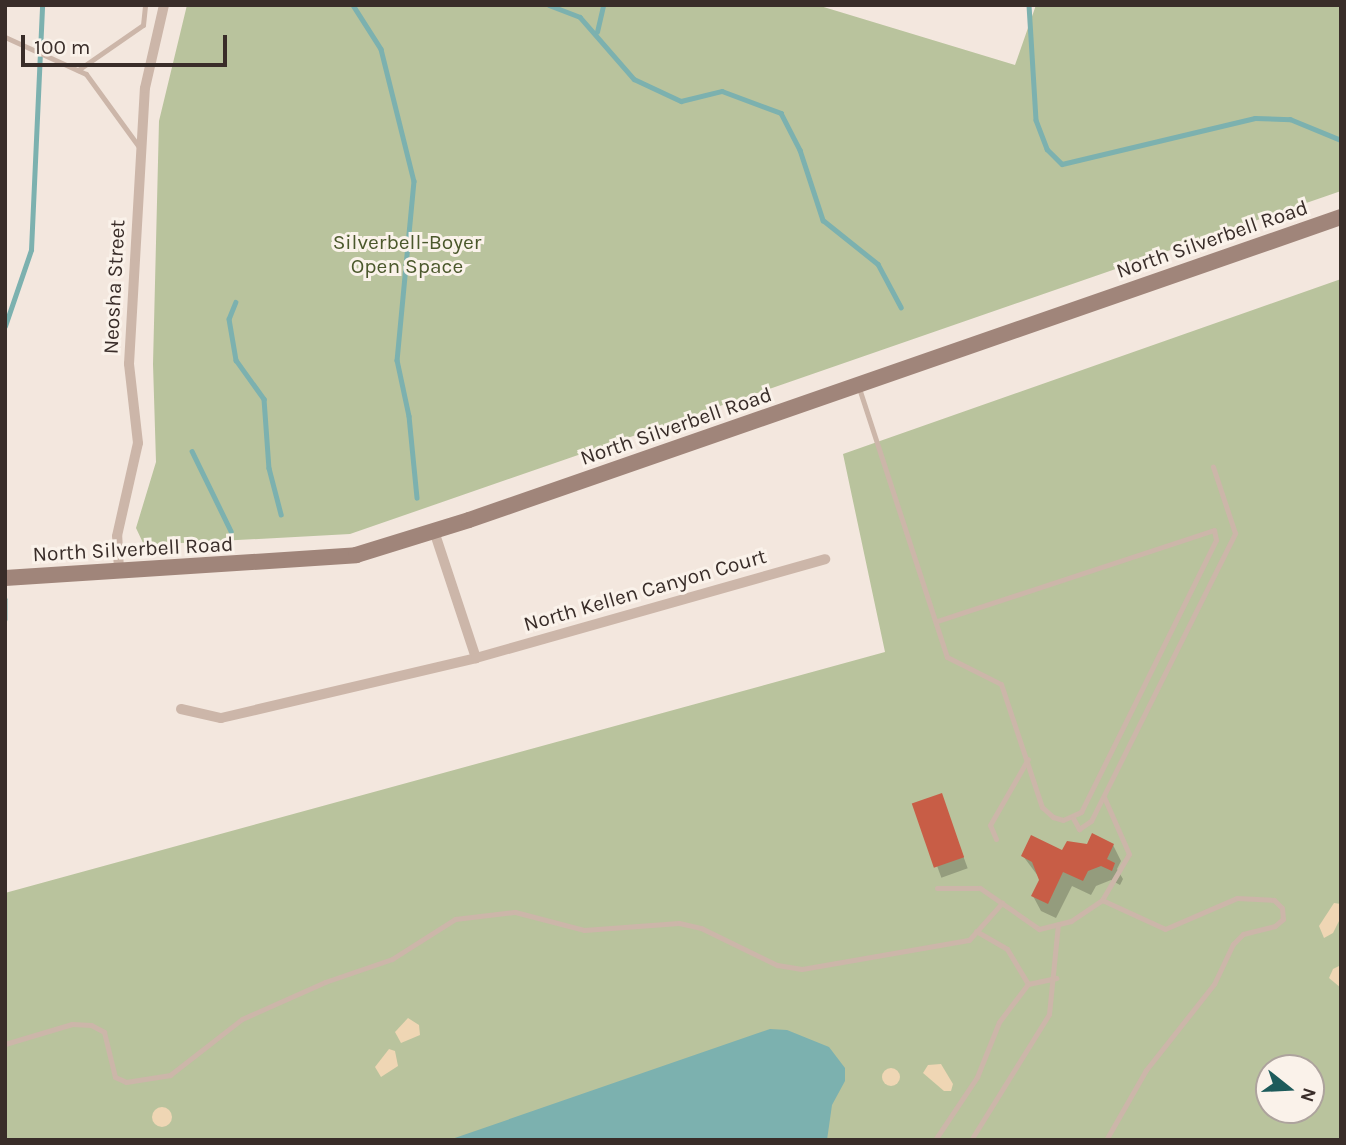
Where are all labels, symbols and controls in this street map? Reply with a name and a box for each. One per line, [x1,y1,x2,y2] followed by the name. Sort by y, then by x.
[24,21,231,65] scale bar
[34,35,91,59] text: 100 m
[1113,194,1311,284] street label: North Silverbell Road
[98,219,130,355] street label: Neosha Street
[333,229,481,279] park label: Silverbell-Boyer Open Space
[577,381,775,471] street label: North Silverbell Road
[32,531,234,567] street label: North Silverbell Road
[521,543,769,637] street label: North Kellen Canyon Court
[1255,1054,1325,1124] north arrow
[1296,1085,1321,1105] text: N

